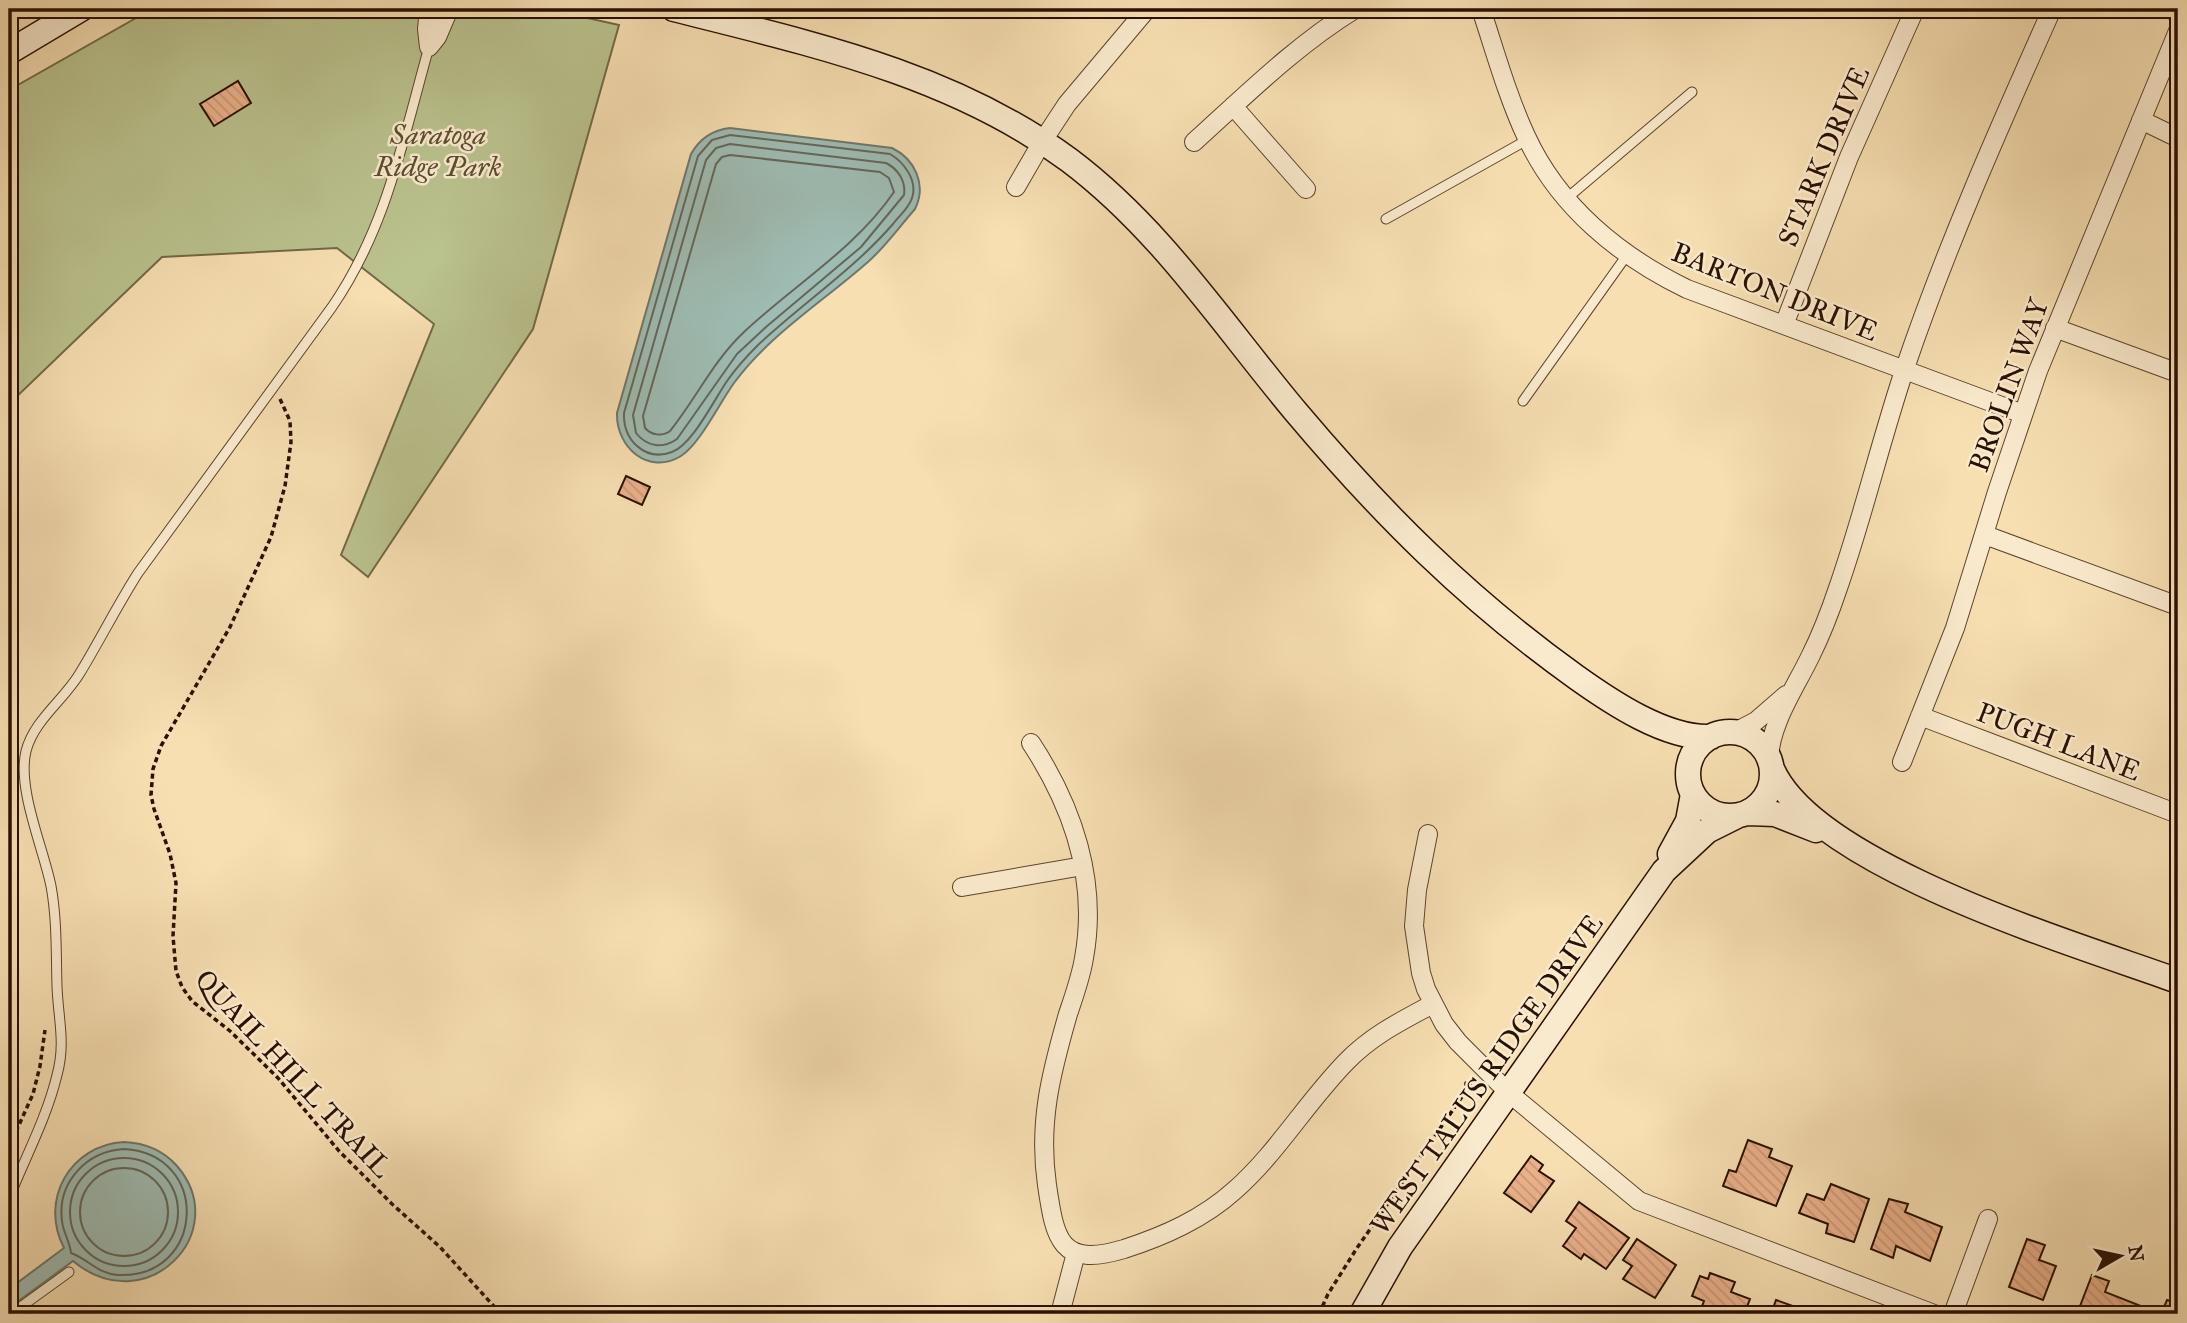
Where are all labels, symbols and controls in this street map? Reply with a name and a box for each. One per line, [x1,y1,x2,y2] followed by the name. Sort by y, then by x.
[1770,61,1877,252] street label: STARK DRIVE
[374,117,502,184] park label: Saratoga Ridge Park
[1666,234,1883,349] street label: BARTON DRIVE
[1961,292,2057,477] street label: BROLIN WAY
[1972,694,2146,789] street label: PUGH LANE
[1362,907,1611,1241] street label: WEST TALUS RIDGE DRIVE
[188,962,399,1185] street label: QUAIL HILL TRAIL
[2086,1222,2156,1292] north arrow
[2124,1244,2149,1263] text: N

